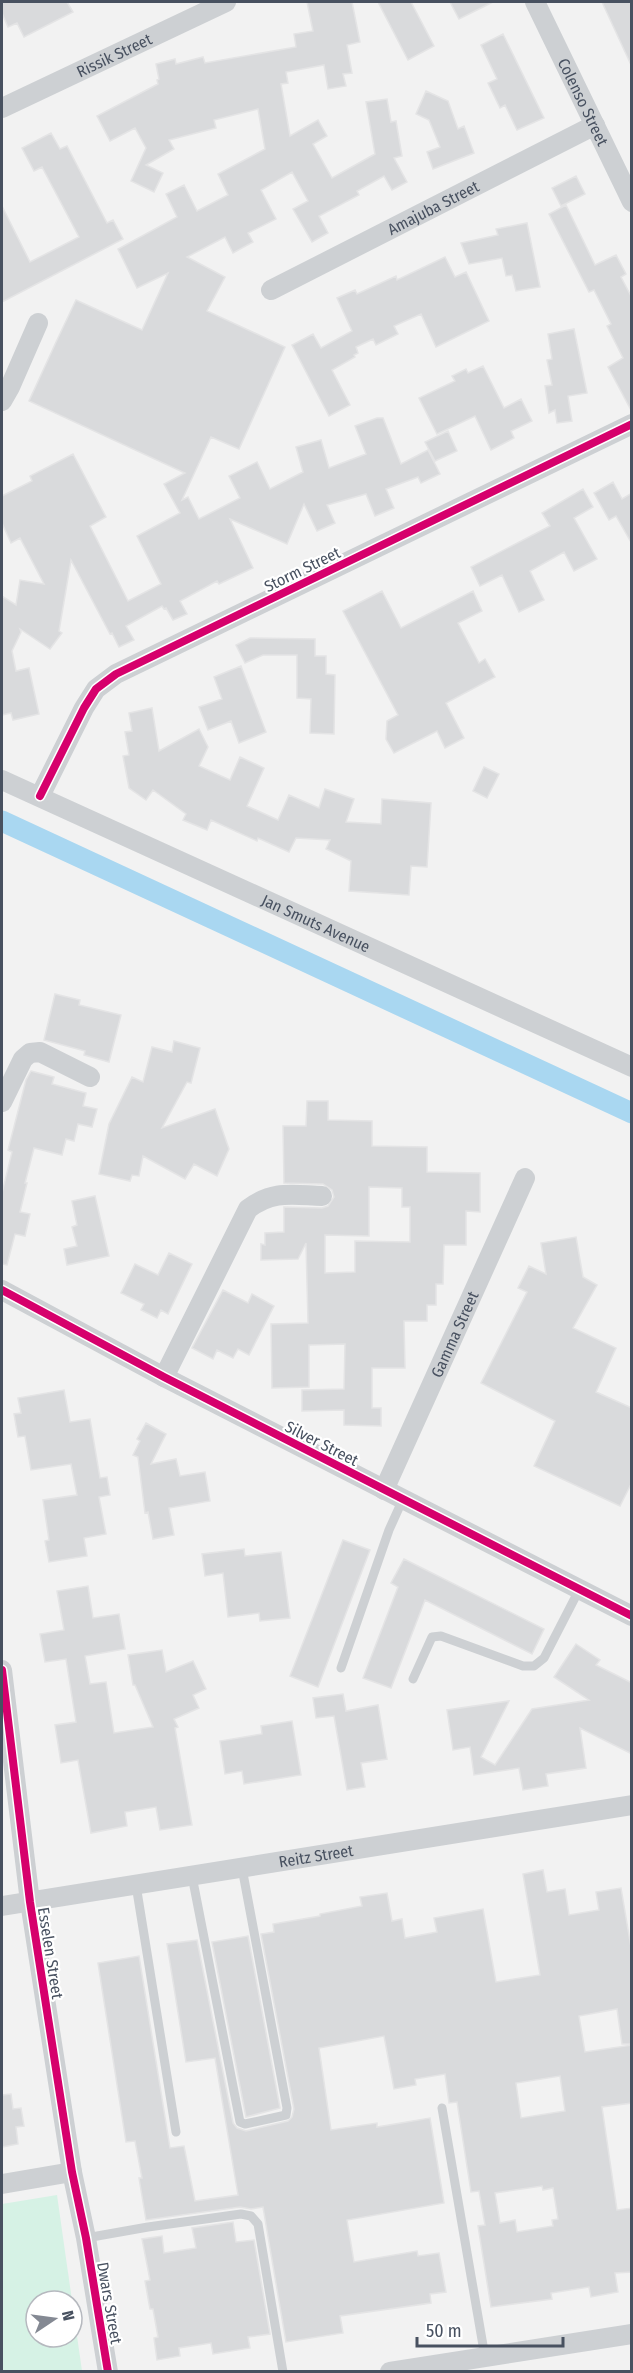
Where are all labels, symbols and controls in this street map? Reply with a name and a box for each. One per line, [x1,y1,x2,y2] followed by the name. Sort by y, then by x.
[74,29,156,81] street label: Rissik Street
[554,55,613,150] street label: Colenso Street
[384,176,483,239] street label: Amajuba Street
[261,543,344,596] street label: Storm Street
[259,891,373,956] street label: Jan Smuts Avenue
[427,1288,483,1380] street label: Gamma Street
[282,1417,362,1470] street label: Silver Street
[277,1841,355,1871] street label: Reitz Street
[34,1906,67,2001] street label: Esselen Street
[93,2261,126,2346] street label: Dwars Street
[24,2289,84,2349] north arrow
[58,2309,78,2323] text: N
[417,2310,562,2348] scale bar
[426,2320,462,2342] text: 50 m

